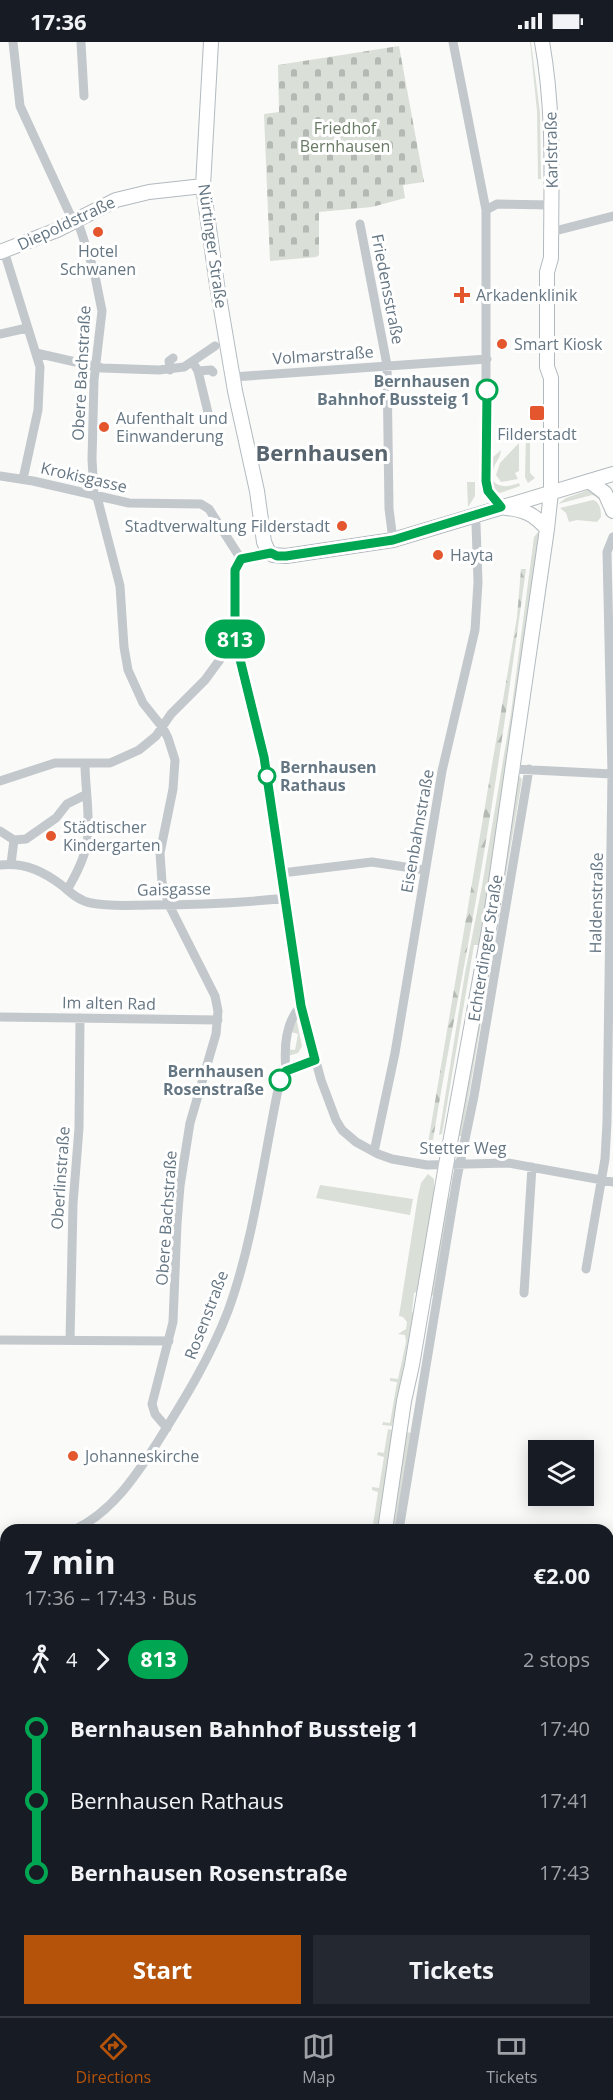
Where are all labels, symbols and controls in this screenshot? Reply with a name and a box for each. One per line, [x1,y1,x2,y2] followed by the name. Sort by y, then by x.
[30,6,87,36] text: 17:36
[539,111,563,189] street label: Karlstraße
[300,117,390,157] park label: Friedhof Bernhausen
[193,182,233,310] street label: Nürtinger Straße
[14,191,119,255] street label: Diepoldstraße
[91,225,105,239] marker: Hotel Schwanen
[367,232,409,346] street label: Friedensstraße
[60,240,136,280] place label: Hotel Schwanen
[476,284,578,306] place label: Arkadenklinik
[453,286,471,304] marker: Arkadenklinik
[66,305,96,441] street label: Obere Bachstraße
[514,333,603,355] place label: Smart Kiosk
[495,337,509,351] marker: Smart Kiosk
[272,340,374,370] street label: Volmarstraße
[317,370,470,410] place label: Bernhausen Bahnhof Bussteig 1
[476,379,498,401] marker: Bernhausen Bahnhof Bussteig 1
[528,404,546,422] marker: Filderstadt
[116,407,228,447] place label: Aufenthalt und Einwanderung
[97,420,111,434] marker: Aufenthalt und Einwanderung
[497,423,577,445] place label: Filderstadt
[256,437,388,467] district label: Bernhausen
[39,456,129,498] street label: Krokisgasse
[125,515,330,537] place label: Stadtverwaltung Filderstadt
[335,519,349,533] marker: Stadtverwaltung Filderstadt
[450,544,493,566] place label: Hayta
[431,548,445,562] marker: Hayta
[200,620,270,658] line badge: 813
[217,625,253,653] text: 813
[280,756,377,796] place label: Bernhausen Rathaus
[258,767,276,785] marker: Bernhausen Rathaus
[395,767,439,895] street label: Eisenbahnstraße
[63,816,161,856] place label: Städtischer Kindergarten
[44,829,58,843] marker: Städtischer Kindergarten
[584,852,608,954] street label: Haldenstraße
[463,873,507,1023] street label: Echterdinger Straße
[137,877,211,901] street label: Gaisgasse
[62,991,156,1015] street label: Im alten Rad
[163,1060,264,1100] place label: Bernhausen Rosenstraße
[269,1069,291,1091] marker: Bernhausen Rosenstraße
[45,1126,75,1230] street label: Oberlinstraße
[420,1137,507,1159] street label: Stetter Weg
[150,1150,182,1286] street label: Obere Bachstraße
[179,1267,233,1363] street label: Rosenstraße
[528,1440,594,1506] map controls
[528,1440,594,1506] button: layers
[83,1445,199,1467] place label: Johanneskirche
[66,1449,80,1463] marker: Johanneskirche
[24,1539,116,1584] text: 7 min
[533,1560,590,1590] text: €2.00
[24,1584,197,1611] text: 17:36 – 17:43 · Bus
[24,1643,57,1676] icon: walk
[86,1643,119,1676] icon: forward
[140,1645,176,1673] text: 813
[66,1646,77,1673] text: 4
[523,1646,590,1673] text: 2 stops
[70,1713,419,1743] text: Bernhausen Bahnhof Bussteig 1
[539,1715,590,1742] text: 17:40
[70,1785,284,1815] text: Bernhausen Rathaus
[539,1787,590,1814] text: 17:41
[70,1857,347,1887] text: Bernhausen Rosenstraße
[539,1859,590,1886] text: 17:43
[24,1935,301,2004] button: Start
[313,1935,590,2004] button: Tickets
[76,2030,151,2088] tab: Directions
[302,2030,335,2088] tab: Map
[486,2030,537,2088] tab: Tickets

